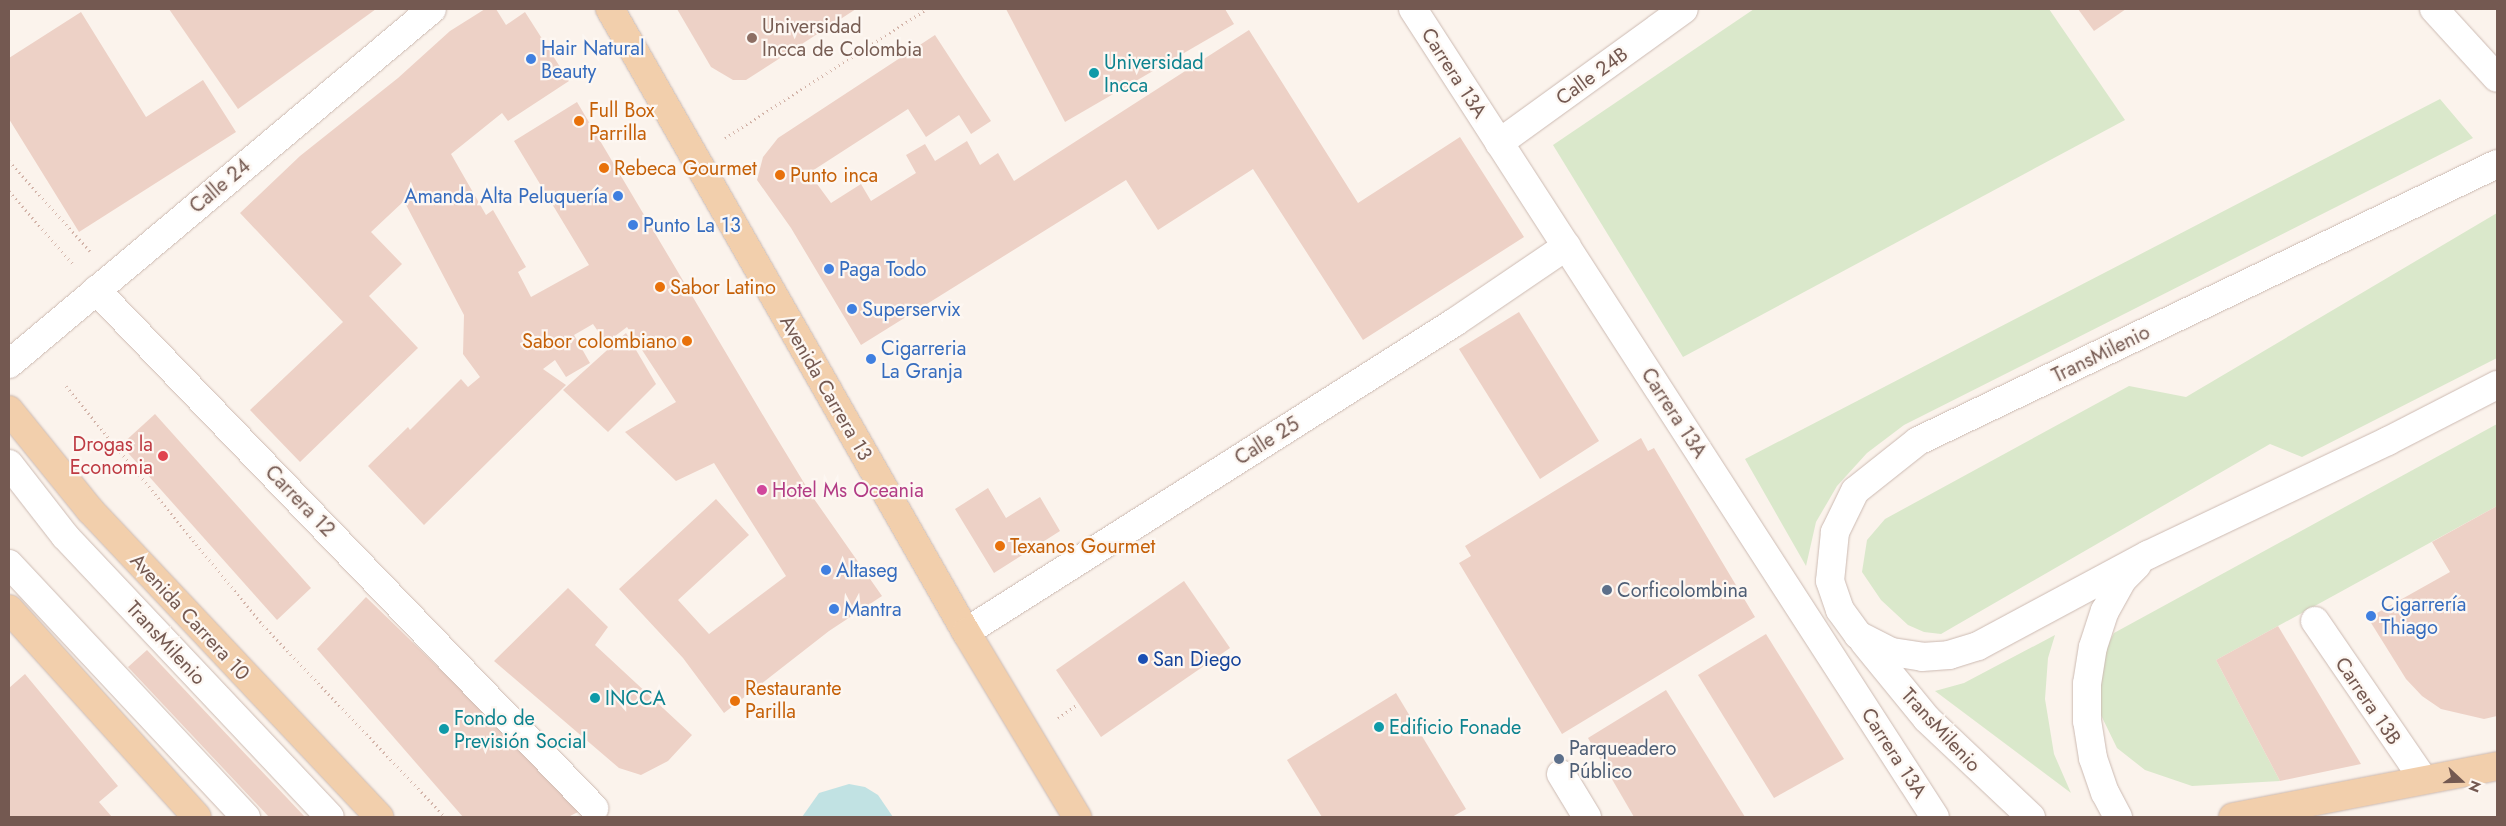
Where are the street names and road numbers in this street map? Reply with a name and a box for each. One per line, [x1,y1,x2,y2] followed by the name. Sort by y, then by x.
[1416,24,1492,122] street label: Carrera 13A
[1551,42,1633,110] street label: Calle 24B
[185,154,255,218] street label: Calle 24
[775,311,877,465] street label: Avenida Carrera 13
[2048,320,2154,388] street label: TransMilenio
[1636,364,1712,462] street label: Carrera 13A
[1230,412,1304,470] street label: Calle 25
[260,460,340,542] street label: Carrera 12
[125,549,255,685] street label: Avenida Carrera 10
[121,596,211,690] street label: TransMilenio
[2330,653,2406,749] street label: Carrera 13B
[1896,683,1986,777] street label: TransMilenio
[1856,704,1932,802] street label: Carrera 13A

